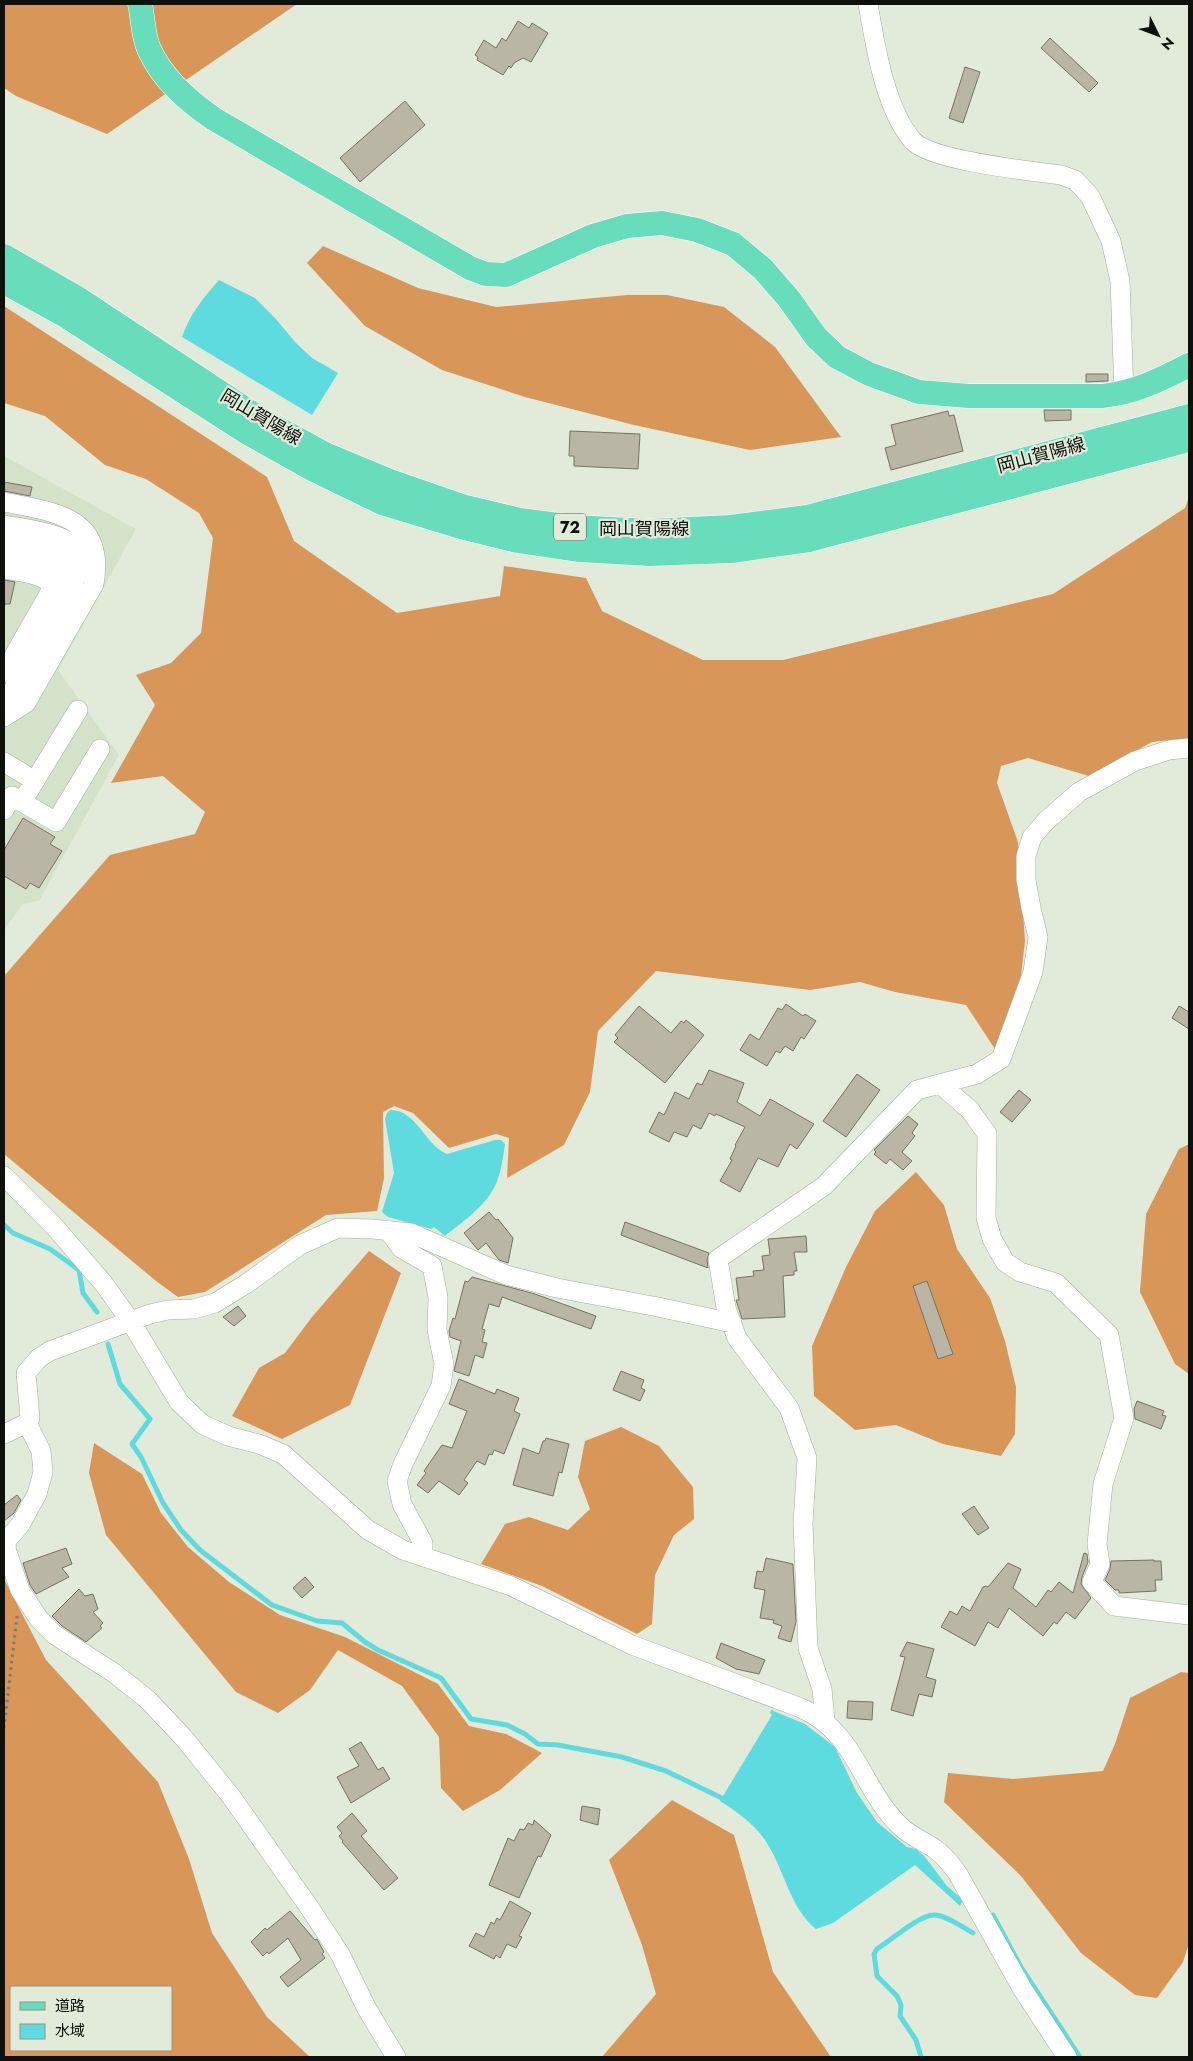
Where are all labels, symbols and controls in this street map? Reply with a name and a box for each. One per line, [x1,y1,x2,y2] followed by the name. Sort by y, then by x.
[1133,10,1183,60] north arrow
[1157,33,1179,55] text: N
[216,383,306,451] street label: 岡山賀陽線
[994,431,1088,479] street label: 岡山賀陽線
[554,514,586,540] road number: 72
[599,516,689,542] street label: 岡山賀陽線
[10,1986,172,2051] legend
[55,1995,85,2017] text: 道路
[55,2020,85,2042] text: 水域

